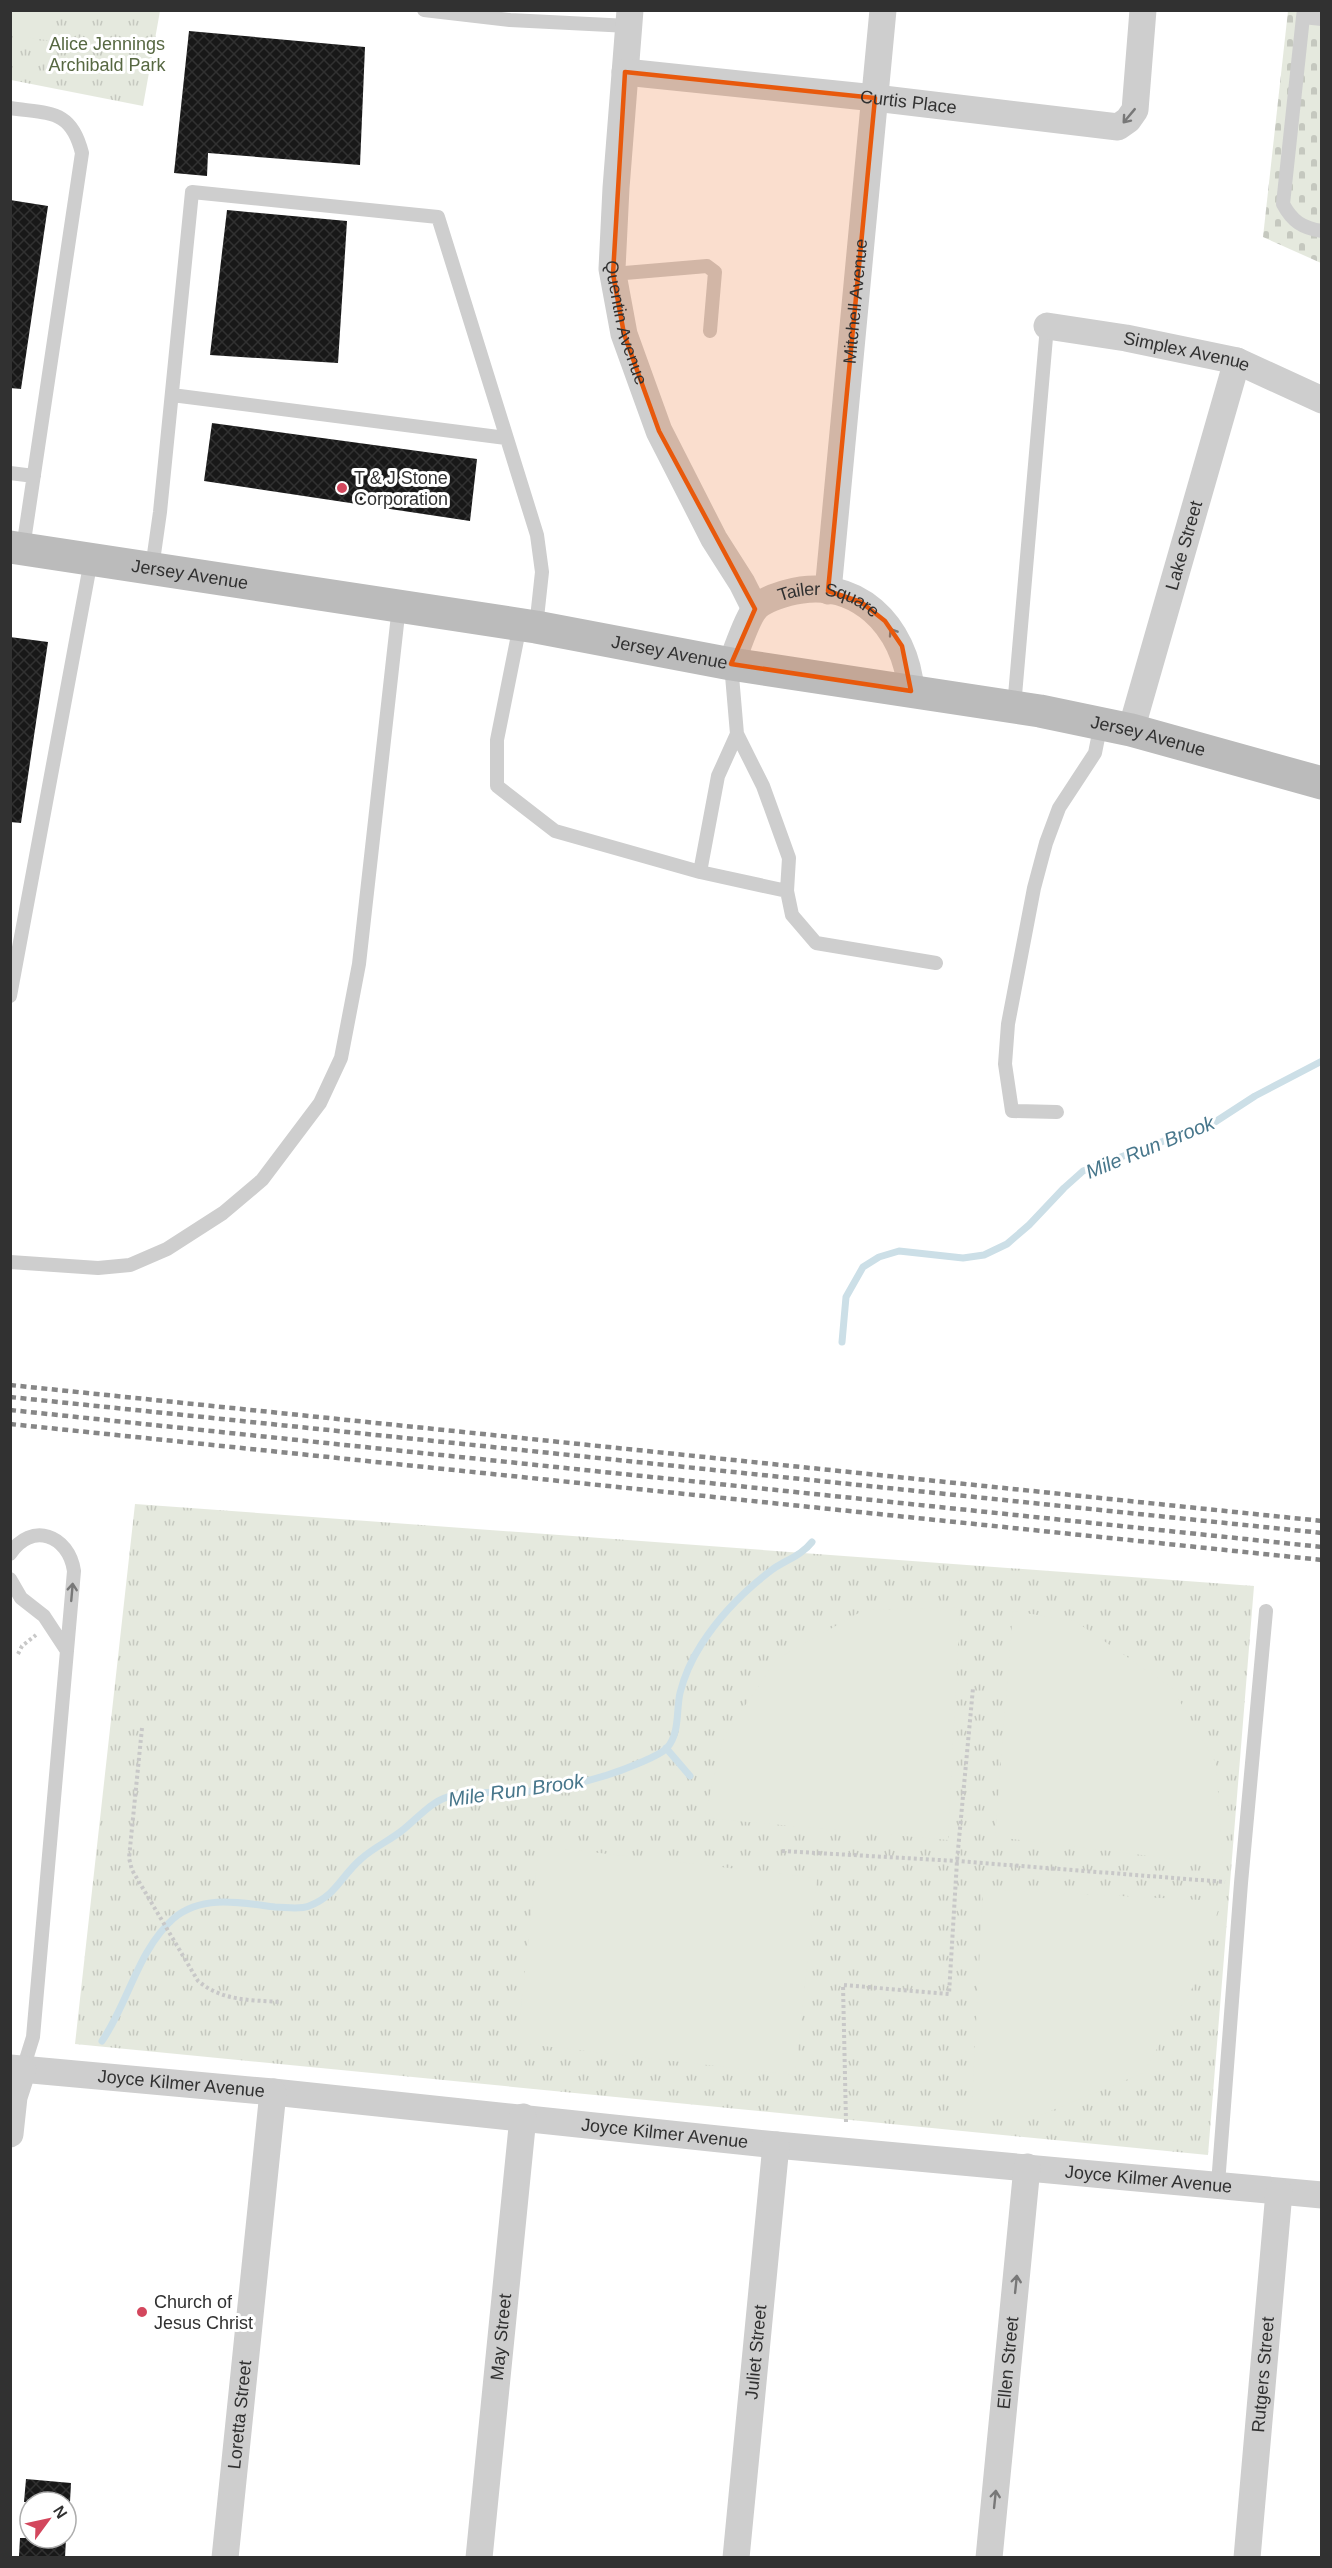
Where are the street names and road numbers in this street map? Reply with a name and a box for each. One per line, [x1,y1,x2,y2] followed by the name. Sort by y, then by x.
[859,87,958,118] street label: Curtis Place
[840,238,871,365] street label: Mitchell Avenue
[602,260,651,387] street label: Quentin Avenue
[1122,328,1253,376] street label: Simplex Avenue
[1162,498,1206,593] street label: Lake Street
[130,556,250,593] street label: Jersey Avenue
[775,579,883,621] street label: Tailer Square
[610,632,729,673] street label: Jersey Avenue
[1089,712,1208,760] street label: Jersey Avenue
[97,2066,266,2101] street label: Joyce Kilmer Avenue
[580,2115,749,2152] street label: Joyce Kilmer Avenue
[1064,2162,1233,2197] street label: Joyce Kilmer Avenue
[487,2293,515,2381] street label: May Street
[741,2304,770,2400] street label: Juliet Street
[994,2316,1022,2410] street label: Ellen Street
[1248,2316,1278,2433] street label: Rutgers Street
[224,2359,255,2470] street label: Loretta Street

